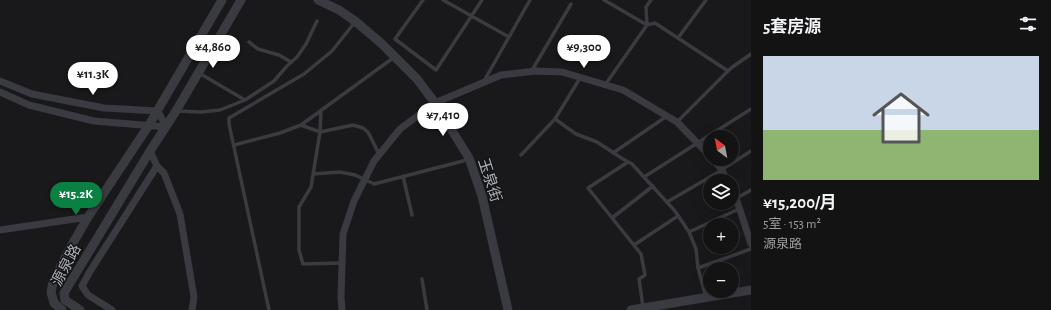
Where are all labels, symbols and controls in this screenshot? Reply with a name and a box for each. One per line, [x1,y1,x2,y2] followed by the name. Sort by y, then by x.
[1017,13,1039,35] icon: filters
[763,18,821,35] text: 5套房源
[180,35,246,69] pin: ¥4,860
[551,35,617,69] pin: ¥9,300
[195,41,231,54] text: ¥4,860
[566,41,602,54] text: ¥9,300
[60,62,126,96] pin: ¥11.3K
[77,68,109,81] text: ¥11.3K
[865,82,937,154] icon: home
[410,103,476,137] pin: ¥7,410
[426,109,460,122] text: ¥7,410
[703,130,739,166] north arrow
[703,130,739,298] map controls
[475,156,505,204] street label: 玉泉街
[703,174,739,210] button: layers
[43,182,109,216] pin: ¥15.2K
[59,188,93,201] text: ¥15.2K
[763,194,837,211] text: ¥15,200/月
[703,218,739,254] button: +
[763,218,821,231] text: 5室 · 153 m²
[763,238,802,251] text: 源泉路
[48,241,84,289] street label: 源泉路
[703,262,739,298] button: −

